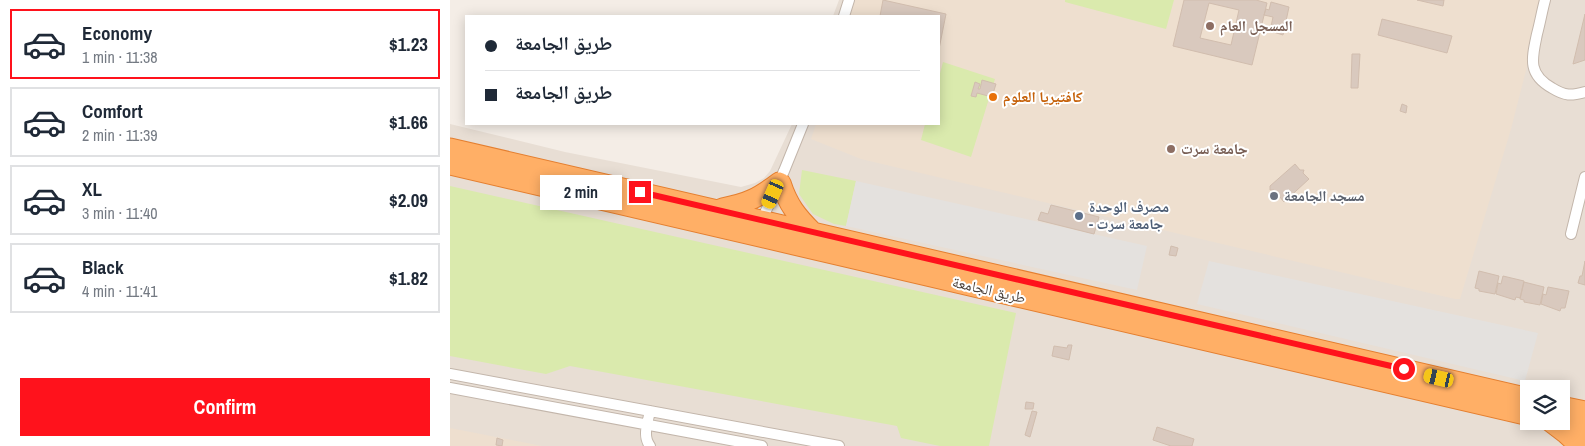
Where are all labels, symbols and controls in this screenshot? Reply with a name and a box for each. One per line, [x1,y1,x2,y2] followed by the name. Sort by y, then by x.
[1220,15,1293,36] place label: المسجل العام
[82,20,152,46] text: Economy
[1204,20,1216,32] marker: المسجل العام
[22,22,67,67] icon: car
[515,30,612,56] text: طريق الجامعة
[389,31,428,57] text: $1.23
[82,46,158,68] text: 1 min · 11:38
[515,79,612,105] text: طريق الجامعة
[1003,86,1083,107] place label: كافتيريا العلوم
[987,91,999,103] marker: كافتيريا العلوم
[82,98,143,124] text: Comfort
[22,100,67,145] icon: car
[389,109,428,135] text: $1.66
[82,124,158,146] text: 2 min · 11:39
[1181,138,1248,159] place label: جامعة سرت
[1165,143,1177,155] marker: جامعة سرت
[540,174,622,210] callout: 2 min
[82,176,102,202] text: XL
[760,177,785,211] car
[22,178,67,223] icon: car
[564,181,598,203] text: 2 min
[629,181,651,203] route end
[1284,185,1365,206] place label: مسجد الجامعة
[389,187,428,213] text: $2.09
[1268,190,1280,202] marker: مسجد الجامعة
[1089,196,1169,234] place label: مصرف الوحدة - جامعة سرت
[82,202,158,224] text: 3 min · 11:40
[1073,210,1085,222] marker: مصرف الوحدة - جامعة سرت
[82,254,124,280] text: Black
[22,256,67,301] icon: car
[389,265,428,291] text: $1.82
[950,271,1028,308] street label: طريق الجامعة
[82,280,158,302] text: 4 min · 11:41
[1393,358,1415,380] route start
[1422,367,1455,389] car
[20,378,430,436] button: Confirm
[1520,380,1570,430] map controls
[1520,380,1570,430] button: layers

